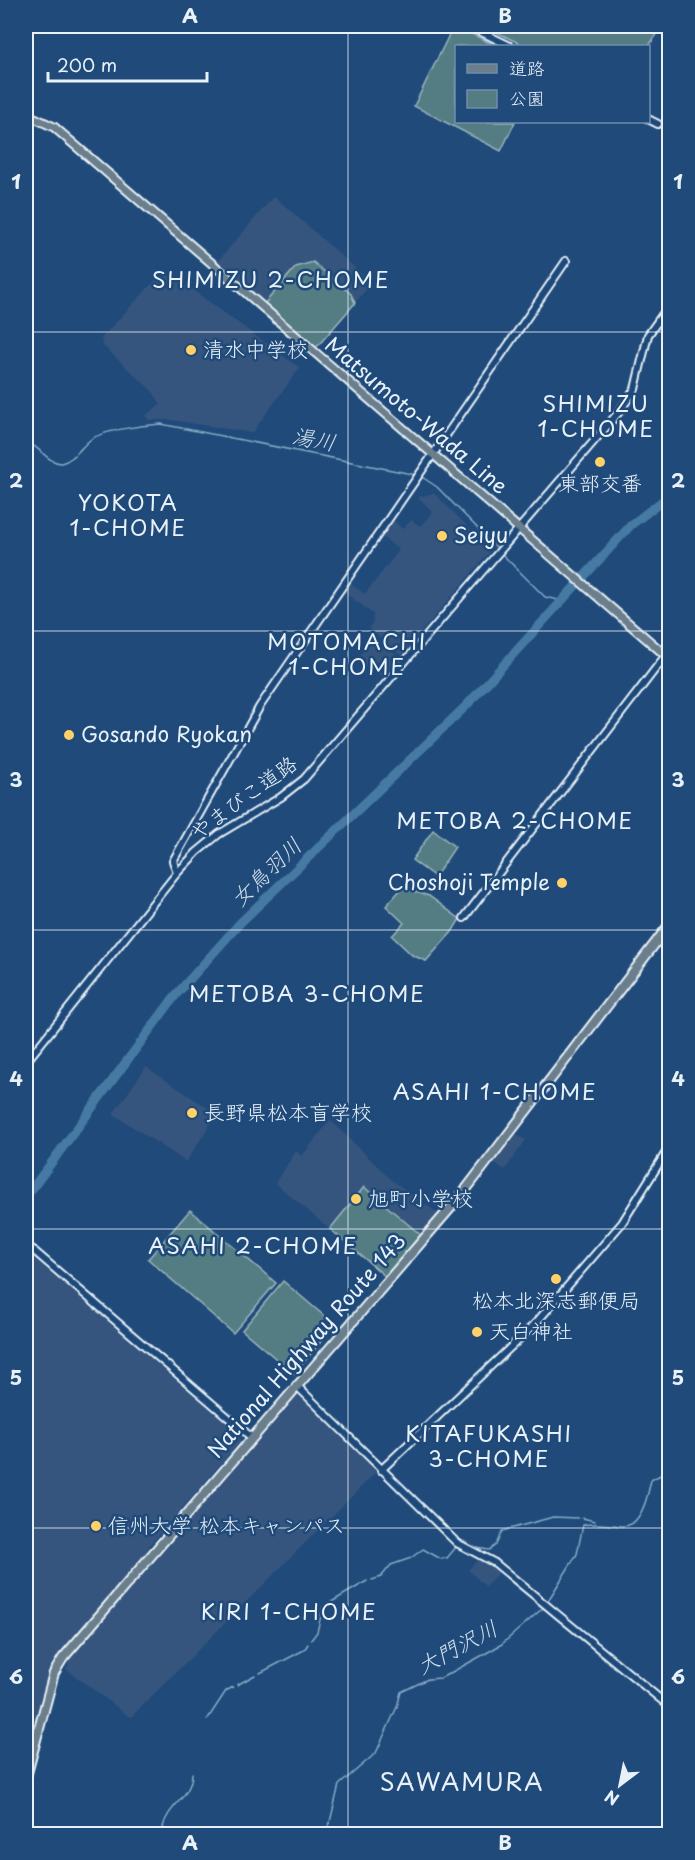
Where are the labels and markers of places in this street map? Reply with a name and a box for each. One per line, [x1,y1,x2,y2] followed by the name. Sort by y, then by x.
[203,332,308,364] place label: 清水中学校
[184,343,198,357] marker: 清水中学校
[593,455,607,469] marker: 東部交番
[558,466,642,498] place label: 東部交番
[454,518,508,550] place label: Seiyu
[435,529,449,543] marker: Seiyu
[81,717,252,749] place label: Gosando Ryokan
[62,728,76,742] marker: Gosando Ryokan
[388,865,550,897] place label: Choshoji Temple
[555,876,569,890] marker: Choshoji Temple
[204,1095,372,1127] place label: 長野県松本盲学校
[185,1106,199,1120] marker: 長野県松本盲学校
[368,1181,473,1213] place label: 旭町小学校
[349,1192,363,1206] marker: 旭町小学校
[549,1272,563,1286] marker: 松本北深志郵便局
[472,1283,640,1315] place label: 松本北深志郵便局
[489,1314,573,1346] place label: 天白神社
[470,1325,484,1339] marker: 天白神社
[108,1508,345,1540] place label: 信州大学 松本キャンパス
[89,1519,103,1533] marker: 信州大学 松本キャンパス

